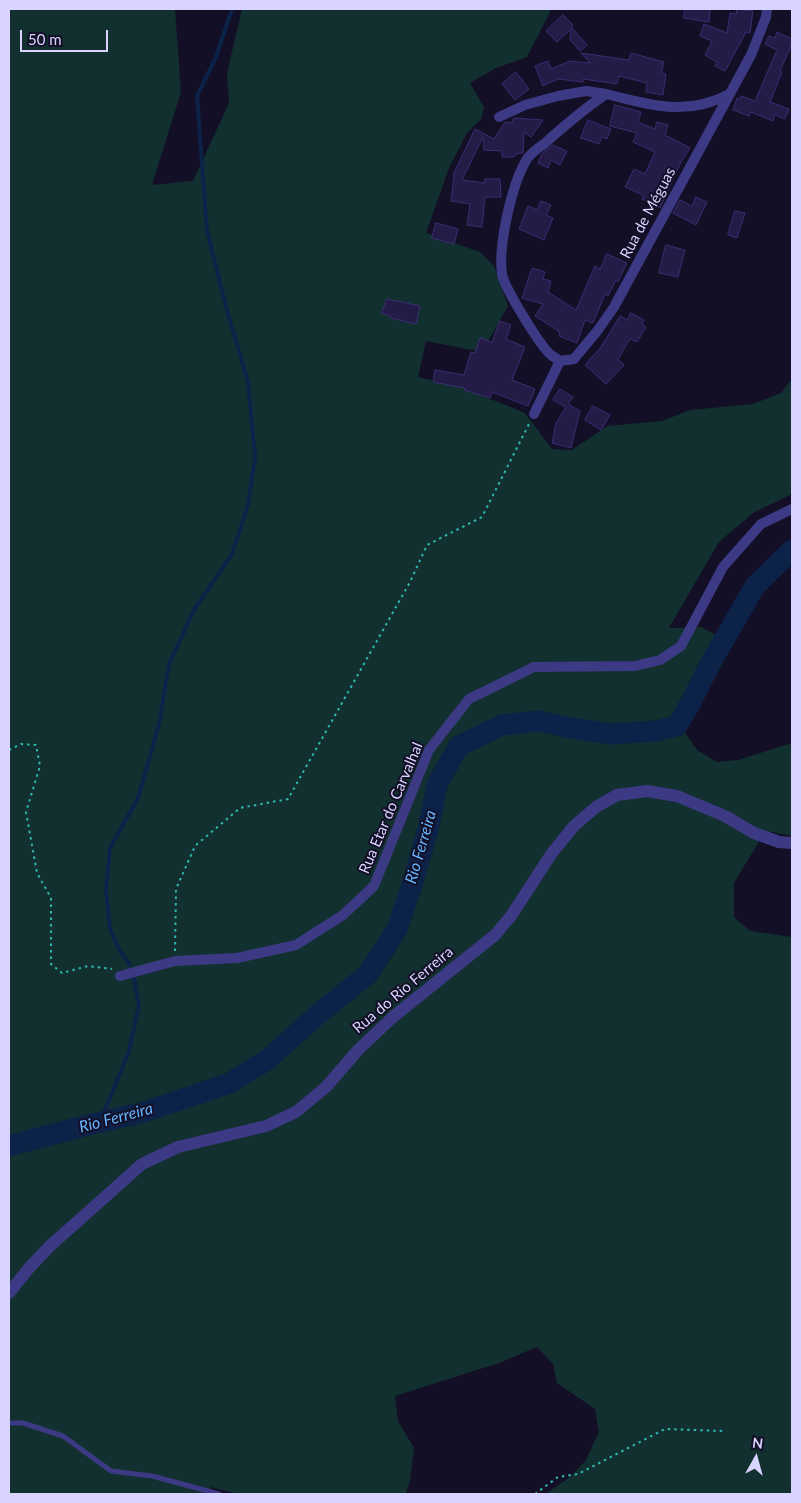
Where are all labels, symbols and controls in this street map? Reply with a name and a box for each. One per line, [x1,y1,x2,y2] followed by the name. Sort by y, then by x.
[22,20,110,52] scale bar
[28,30,62,48] text: 50 m
[616,164,680,262] street label: Rua de Méguas
[355,740,427,876] street label: Rua Etar do Carvalhal
[401,808,441,886] water label: Rio Ferreira
[349,943,457,1037] street label: Rua do Rio Ferreira
[77,1099,155,1137] water label: Rio Ferreira
[731,1433,781,1483] north arrow
[751,1434,764,1452] text: N

